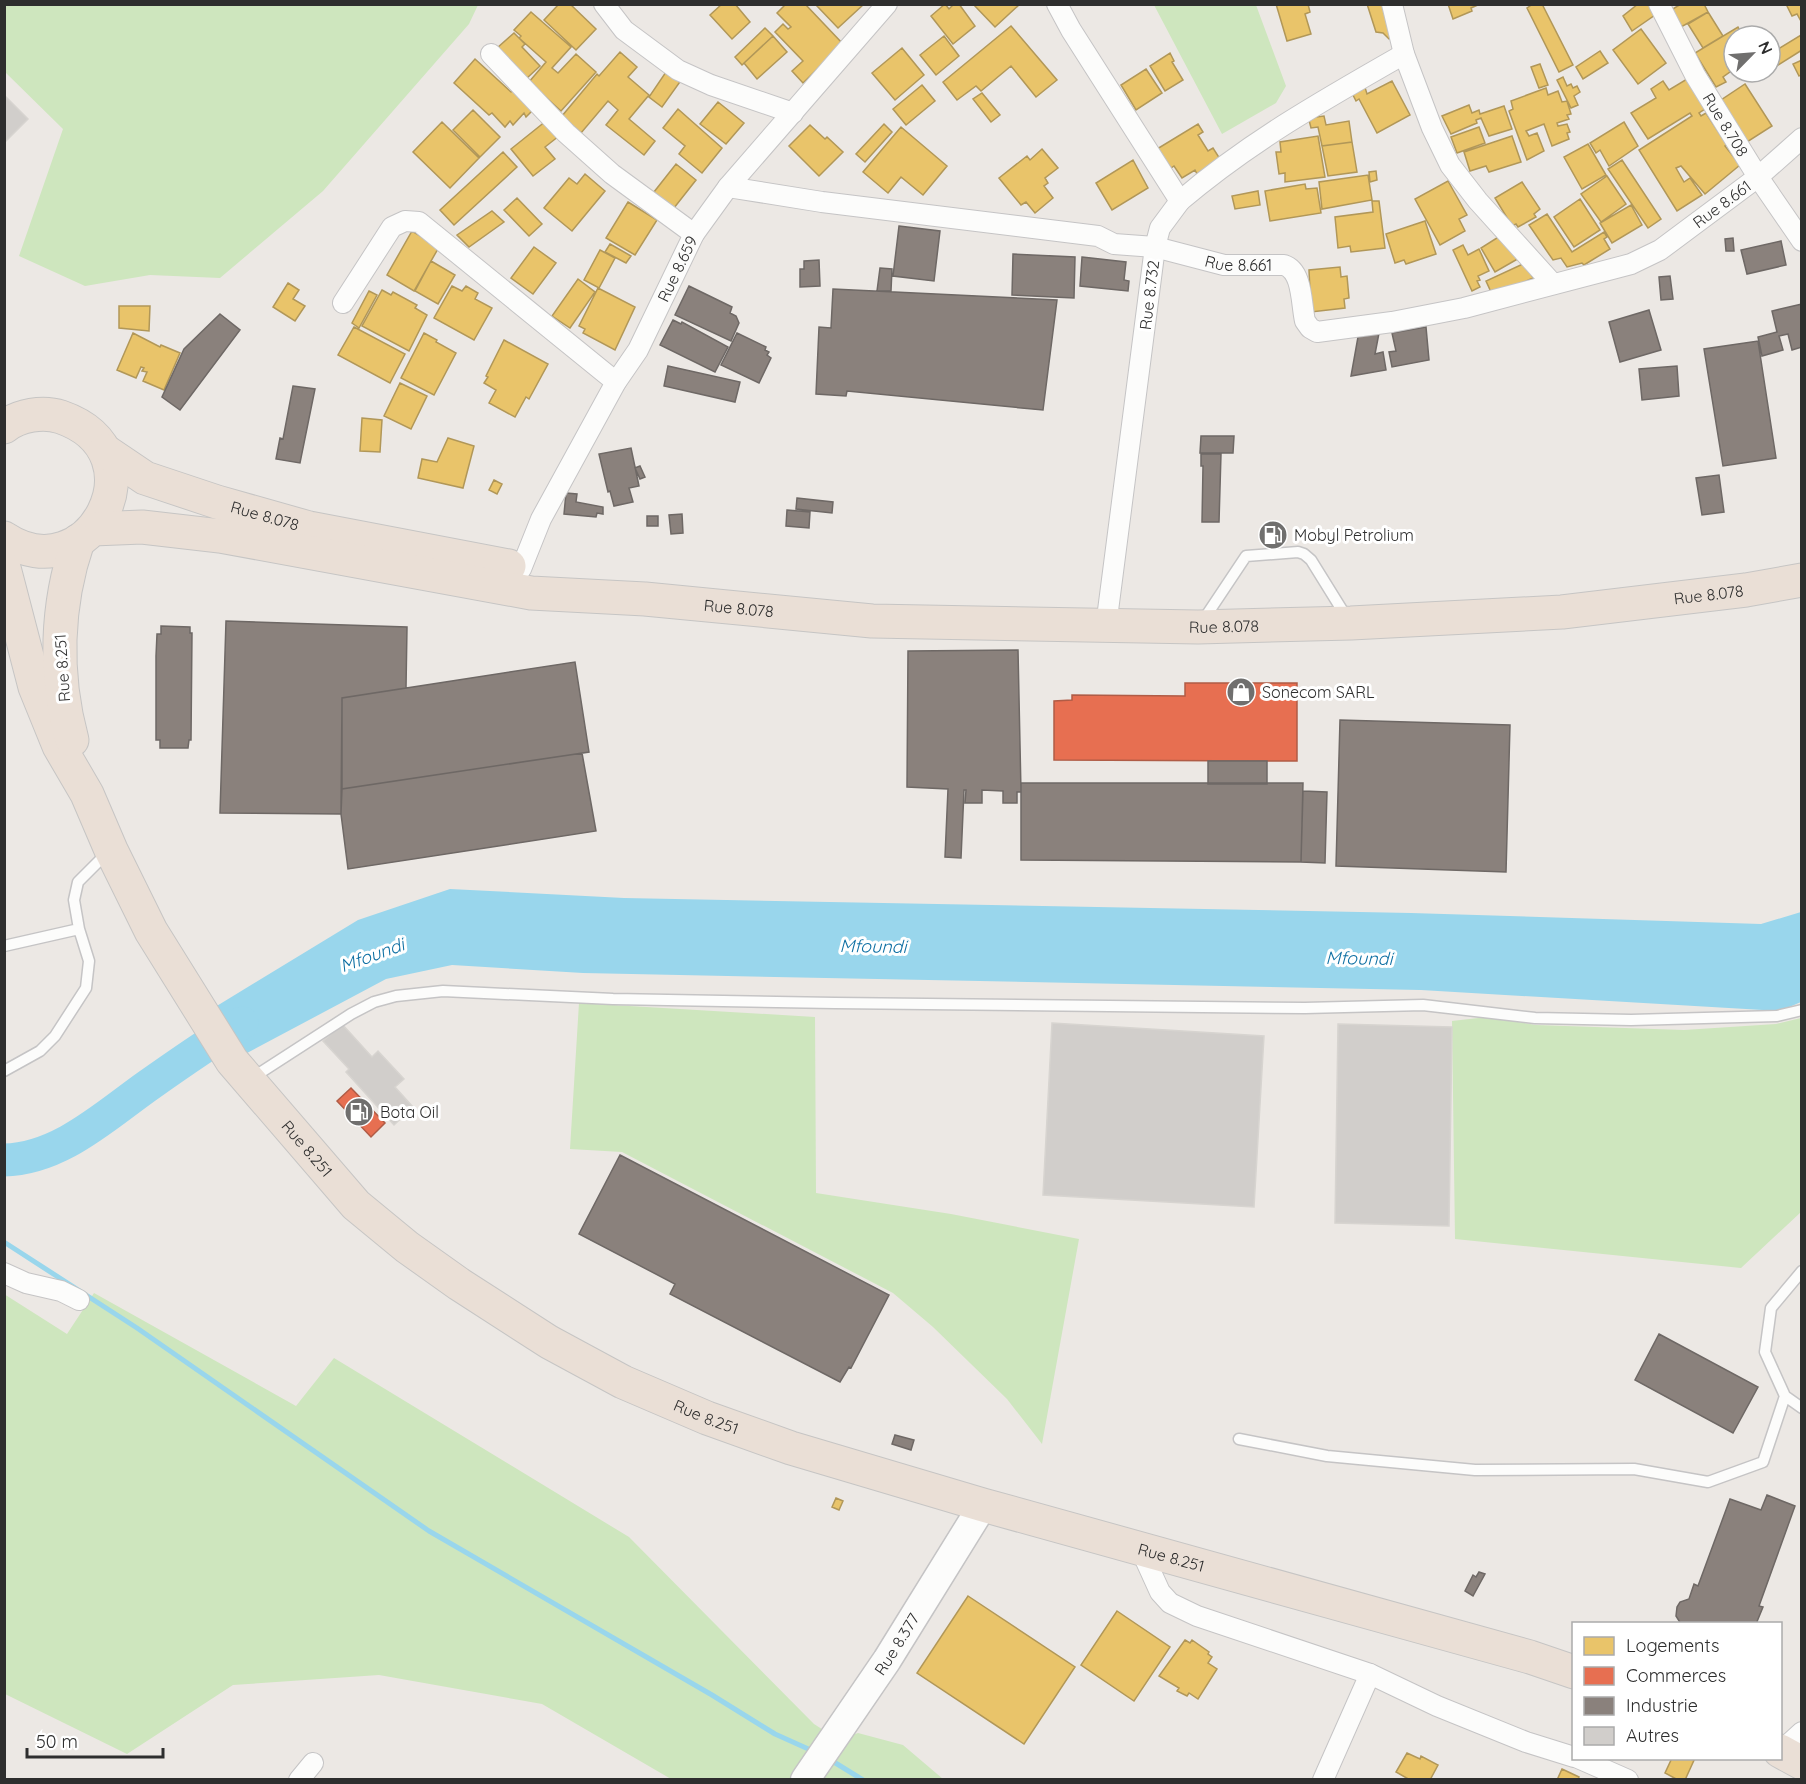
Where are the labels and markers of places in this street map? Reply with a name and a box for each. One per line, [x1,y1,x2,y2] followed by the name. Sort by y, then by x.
[1257,519,1289,551] fuel station icon: Mobyl Petrolium
[1294,525,1414,545] place label: Mobyl Petrolium
[1225,676,1257,708] shop icon: Sonecom SARL
[1262,682,1375,702] place label: Sonecom SARL
[343,1096,375,1128] fuel station icon: Bota Oil
[380,1102,439,1122] place label: Bota Oil

